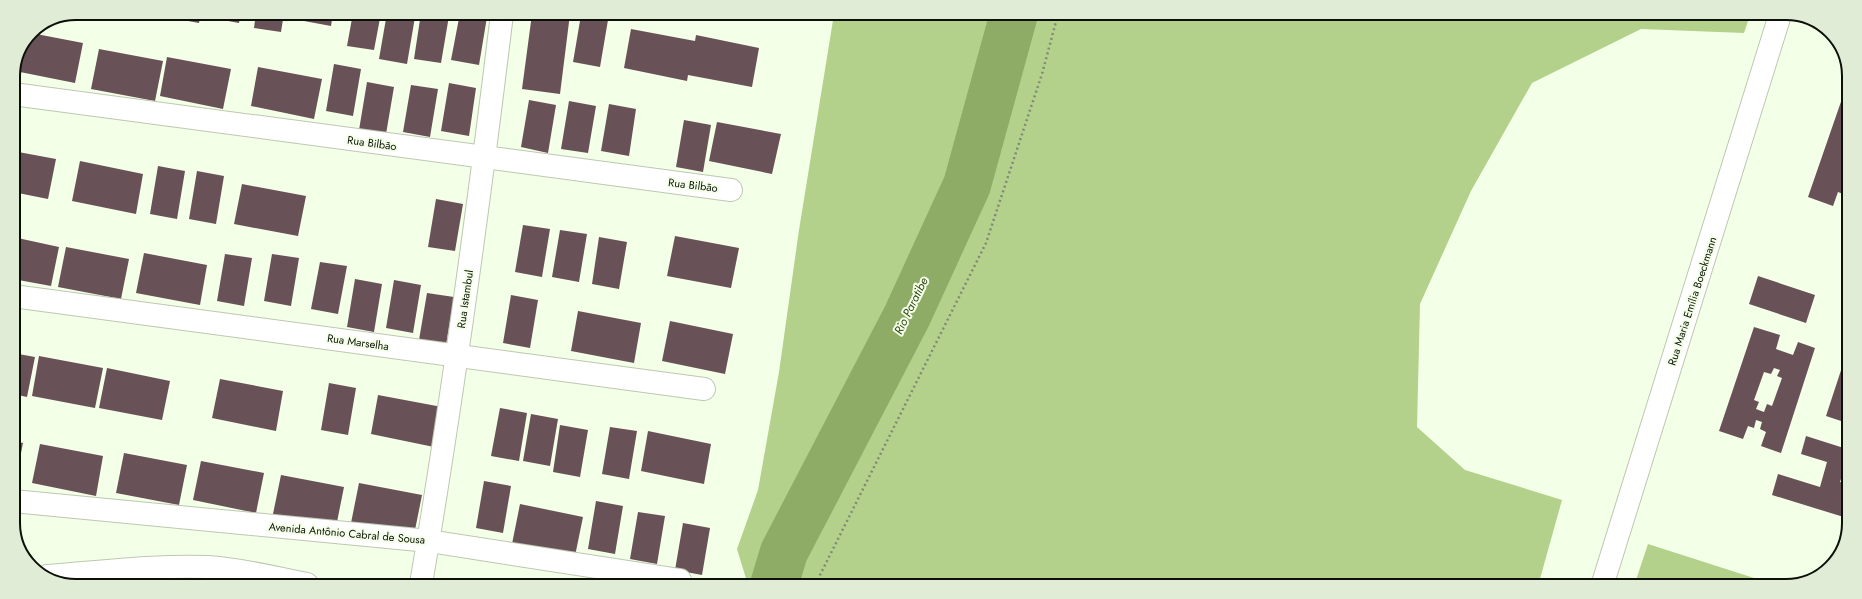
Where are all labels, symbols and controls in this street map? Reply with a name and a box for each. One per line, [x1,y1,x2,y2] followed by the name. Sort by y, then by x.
[346,132,398,154] street label: Rua Bilbão
[667,174,719,196] street label: Rua Bilbão
[1664,234,1720,368] street label: Rua Maria Emília Boeckmann
[453,269,477,329] street label: Rua Istambul
[889,275,933,337] water label: Rio Paratibe
[326,330,390,354] street label: Rua Marselha
[268,518,426,548] street label: Avenida Antônio Cabral de Sousa

